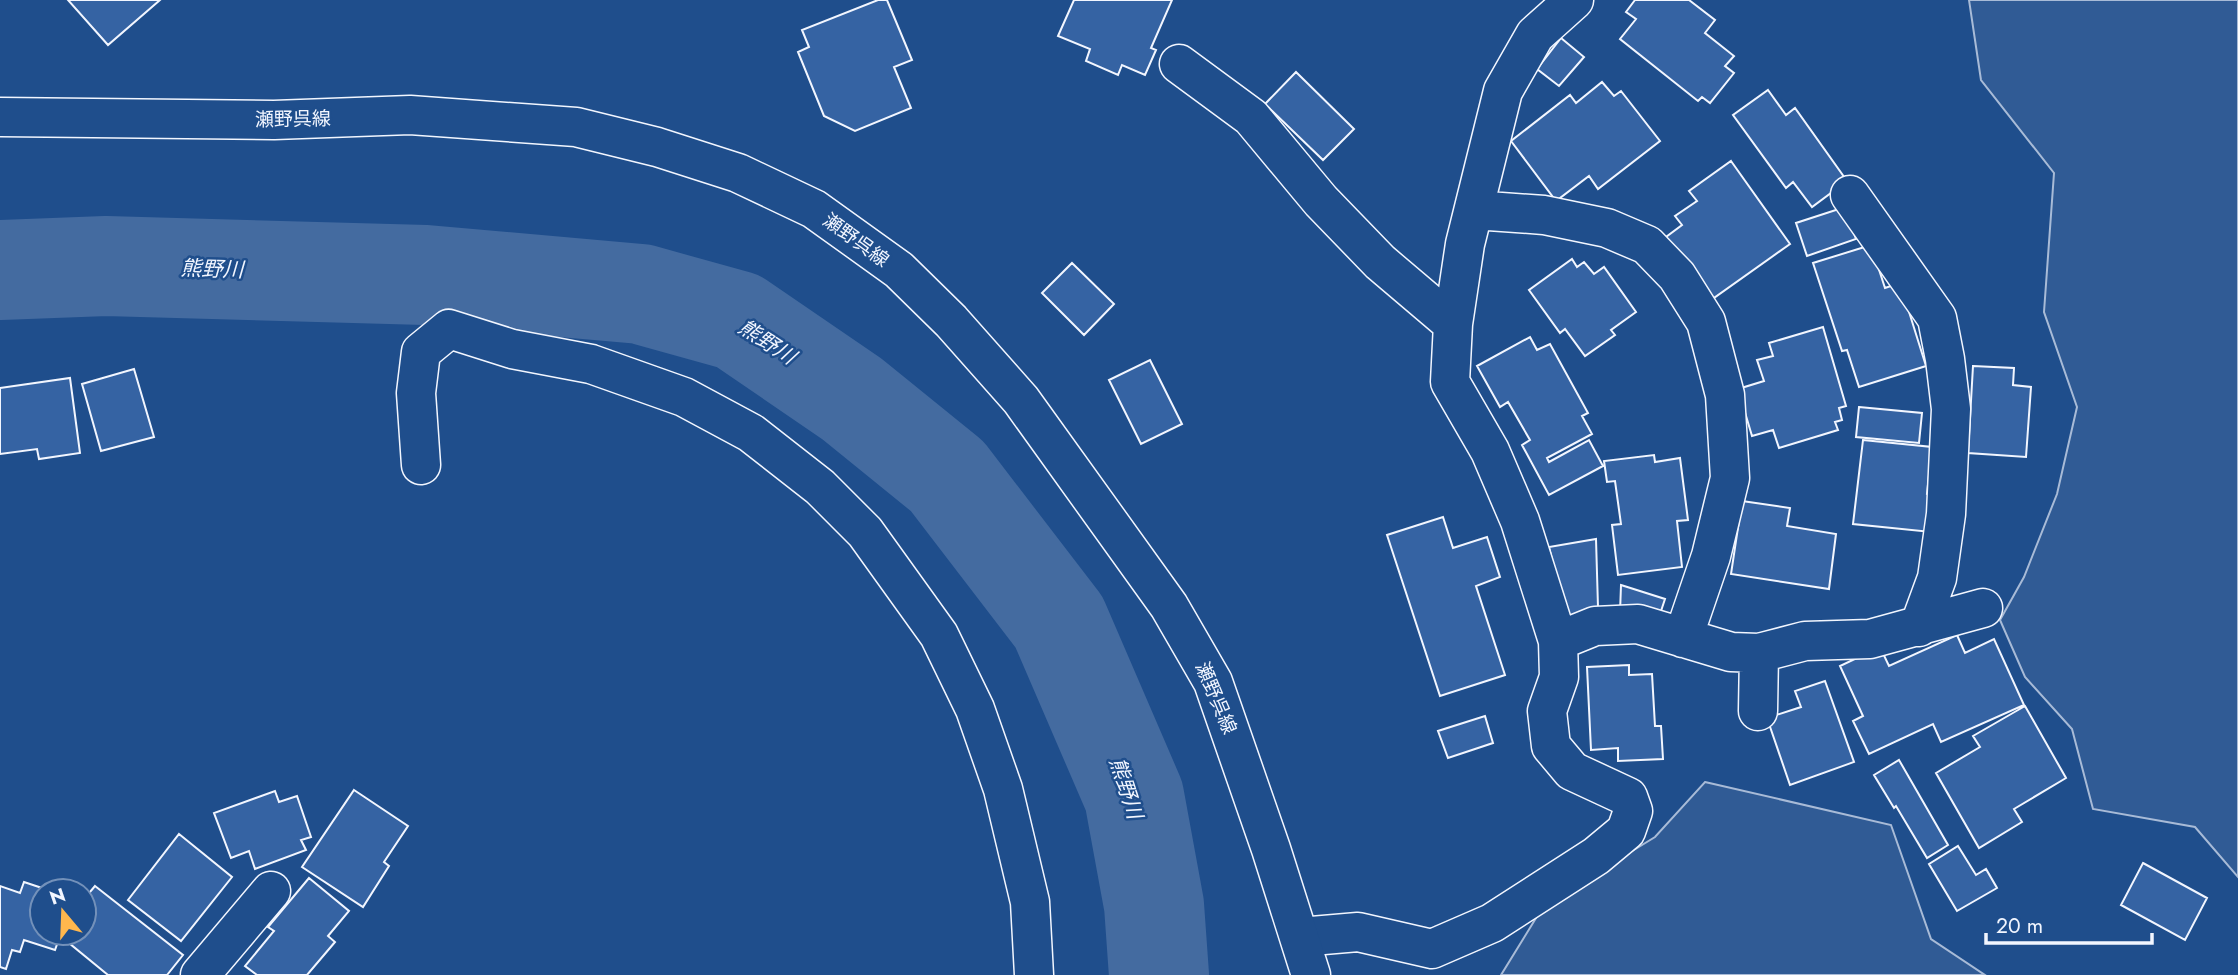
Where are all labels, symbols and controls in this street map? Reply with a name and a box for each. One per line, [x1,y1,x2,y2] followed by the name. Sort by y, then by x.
[255,105,331,133] street label: 瀬野呉線
[817,207,895,273] street label: 瀬野呉線
[180,253,246,285] water label: 熊野川
[732,312,803,373] water label: 熊野川
[1189,658,1243,738] street label: 瀬野呉線
[1102,753,1151,824] water label: 熊野川
[28,877,98,947] north arrow
[46,881,69,912] text: N
[1986,902,2152,946] scale bar
[1996,911,2043,941] text: 20 m

